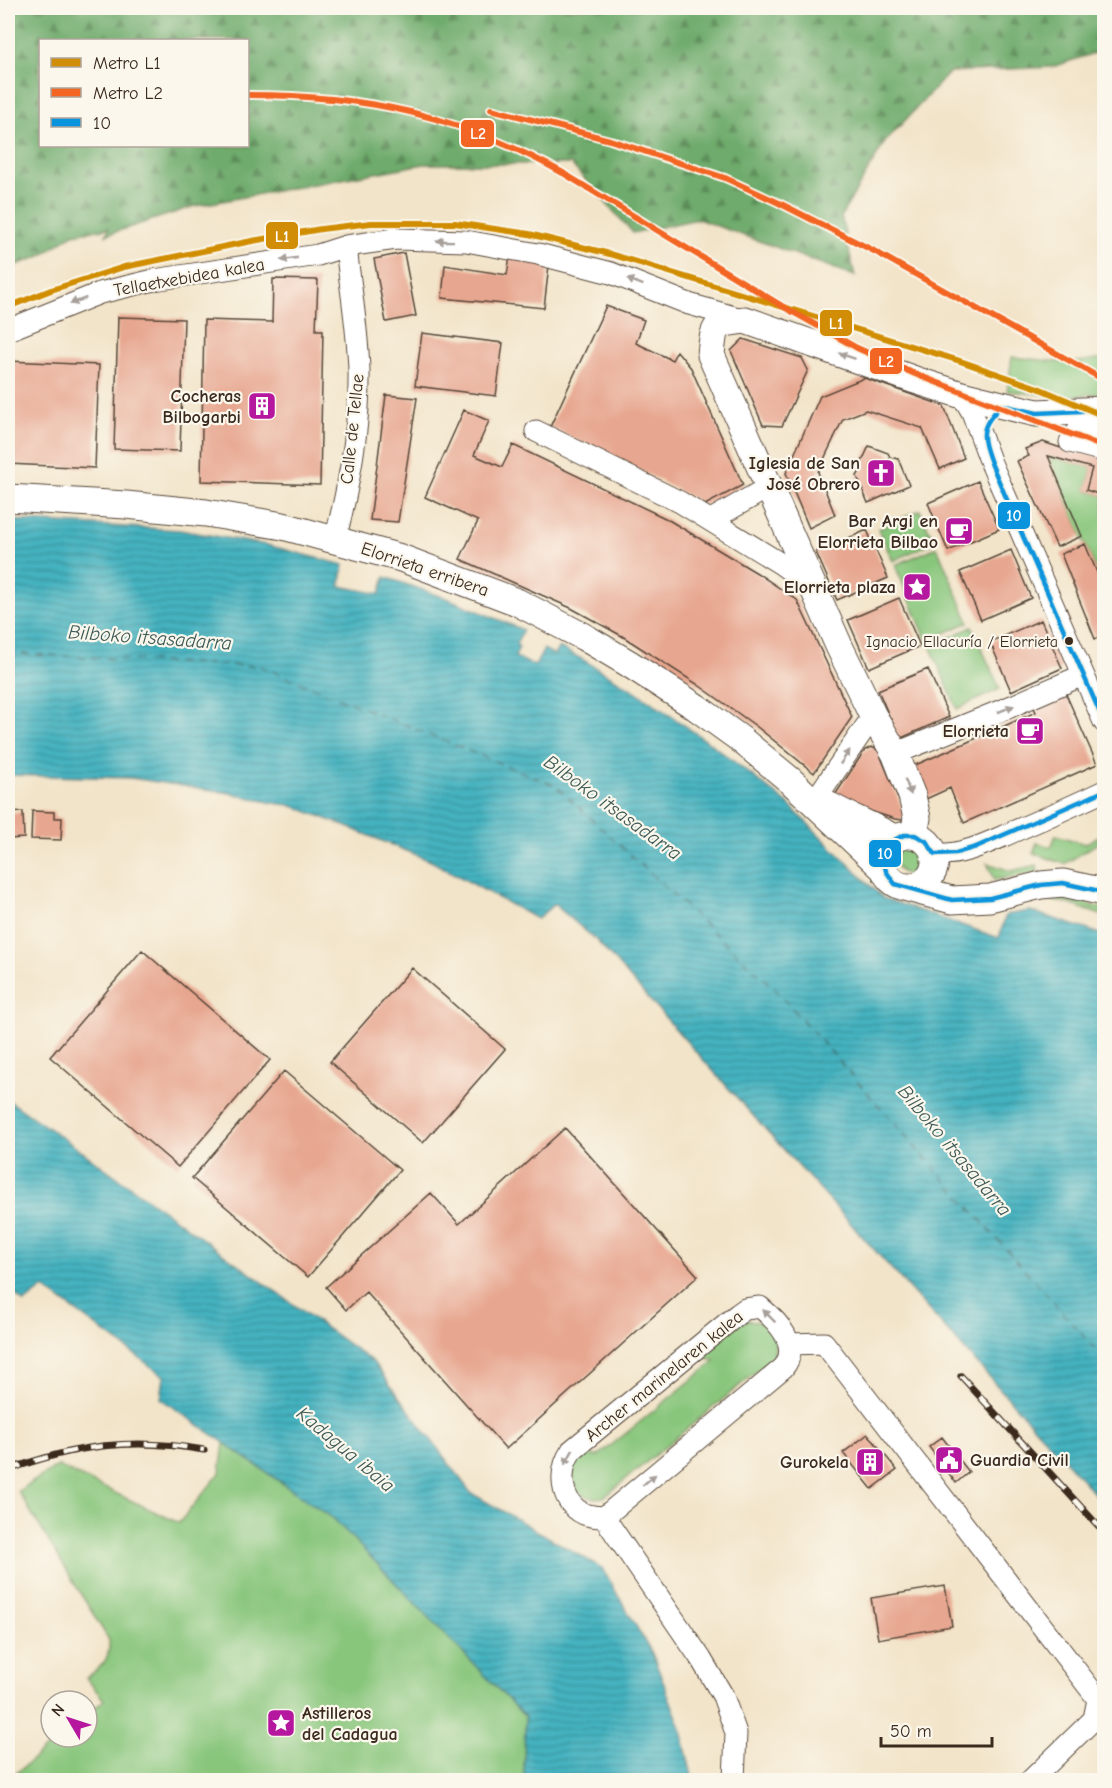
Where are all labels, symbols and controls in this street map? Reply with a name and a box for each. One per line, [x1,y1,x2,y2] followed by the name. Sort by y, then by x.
[39,39,249,147] legend
[93,53,161,74] text: Metro L1
[93,83,163,104] text: Metro L2
[93,113,111,134] text: 10
[460,119,495,148] line badge: L2
[470,125,486,143] text: L2
[265,221,299,250] line badge: L1
[275,228,289,246] text: L1
[436,236,455,246] one-way arrow
[112,254,266,301] street label: Tellaetxebidea kalea
[280,255,299,264] one-way arrow
[626,277,644,286] one-way arrow
[69,297,87,307] one-way arrow
[819,309,853,337] line badge: L1
[829,315,843,333] text: L1
[869,347,903,375] line badge: L2
[837,350,855,360] one-way arrow
[878,353,894,371] text: L2
[336,373,369,485] street label: Calle de Tellae
[163,386,241,428] place label: Cocheras Bilbogarbi
[246,390,278,422] building icon: Cocheras Bilbogarbi
[749,453,860,495] place label: Iglesia de San José Obrero
[865,457,897,489] church icon: Iglesia de San José Obrero
[997,501,1031,530] line badge: 10
[1006,507,1022,525] text: 10
[818,511,938,553] place label: Bar Argi en Elorrieta Bilbao
[943,515,975,547] cafe icon: Bar Argi en Elorrieta Bilbao
[358,538,492,601] street label: Elorrieta erribera
[901,571,933,603] place icon: Elorrieta plaza
[784,577,896,598] place label: Elorrieta plaza
[67,620,233,655] water label: Bilboko itsasadarra
[866,633,1058,651] place label: Ignacio Ellacuría / Elorrieta
[1063,635,1075,647] marker: Ignacio Ellacuría / Elorrieta
[997,704,1015,714] one-way arrow
[1014,715,1046,747] cafe icon: Elorrieta
[942,721,1009,742] place label: Elorrieta
[540,750,686,865] water label: Bilboko itsasadarra
[839,750,851,766] one-way arrow
[903,778,913,796] one-way arrow
[868,839,902,868] line badge: 10
[877,845,893,863] text: 10
[893,1080,1016,1221] water label: Bilboko itsasadarra
[581,1306,747,1446] street label: Archer marinelaren kalea
[762,1308,776,1323] one-way arrow
[292,1402,399,1497] water label: Kadagua ibaia
[933,1444,965,1476] public building icon: Guardia Civil
[854,1446,886,1478] building icon: Gurokela
[564,1449,575,1465] one-way arrow
[970,1450,1069,1471] place label: Guardia Civil
[780,1452,849,1473] place label: Gurokela
[641,1474,656,1487] one-way arrow
[39,1689,99,1749] north arrow
[48,1700,68,1720] text: N
[302,1703,398,1745] place label: Astilleros del Cadagua
[265,1707,297,1739] place icon: Astilleros del Cadagua
[881,1710,992,1748] scale bar
[890,1721,932,1742] text: 50 m

